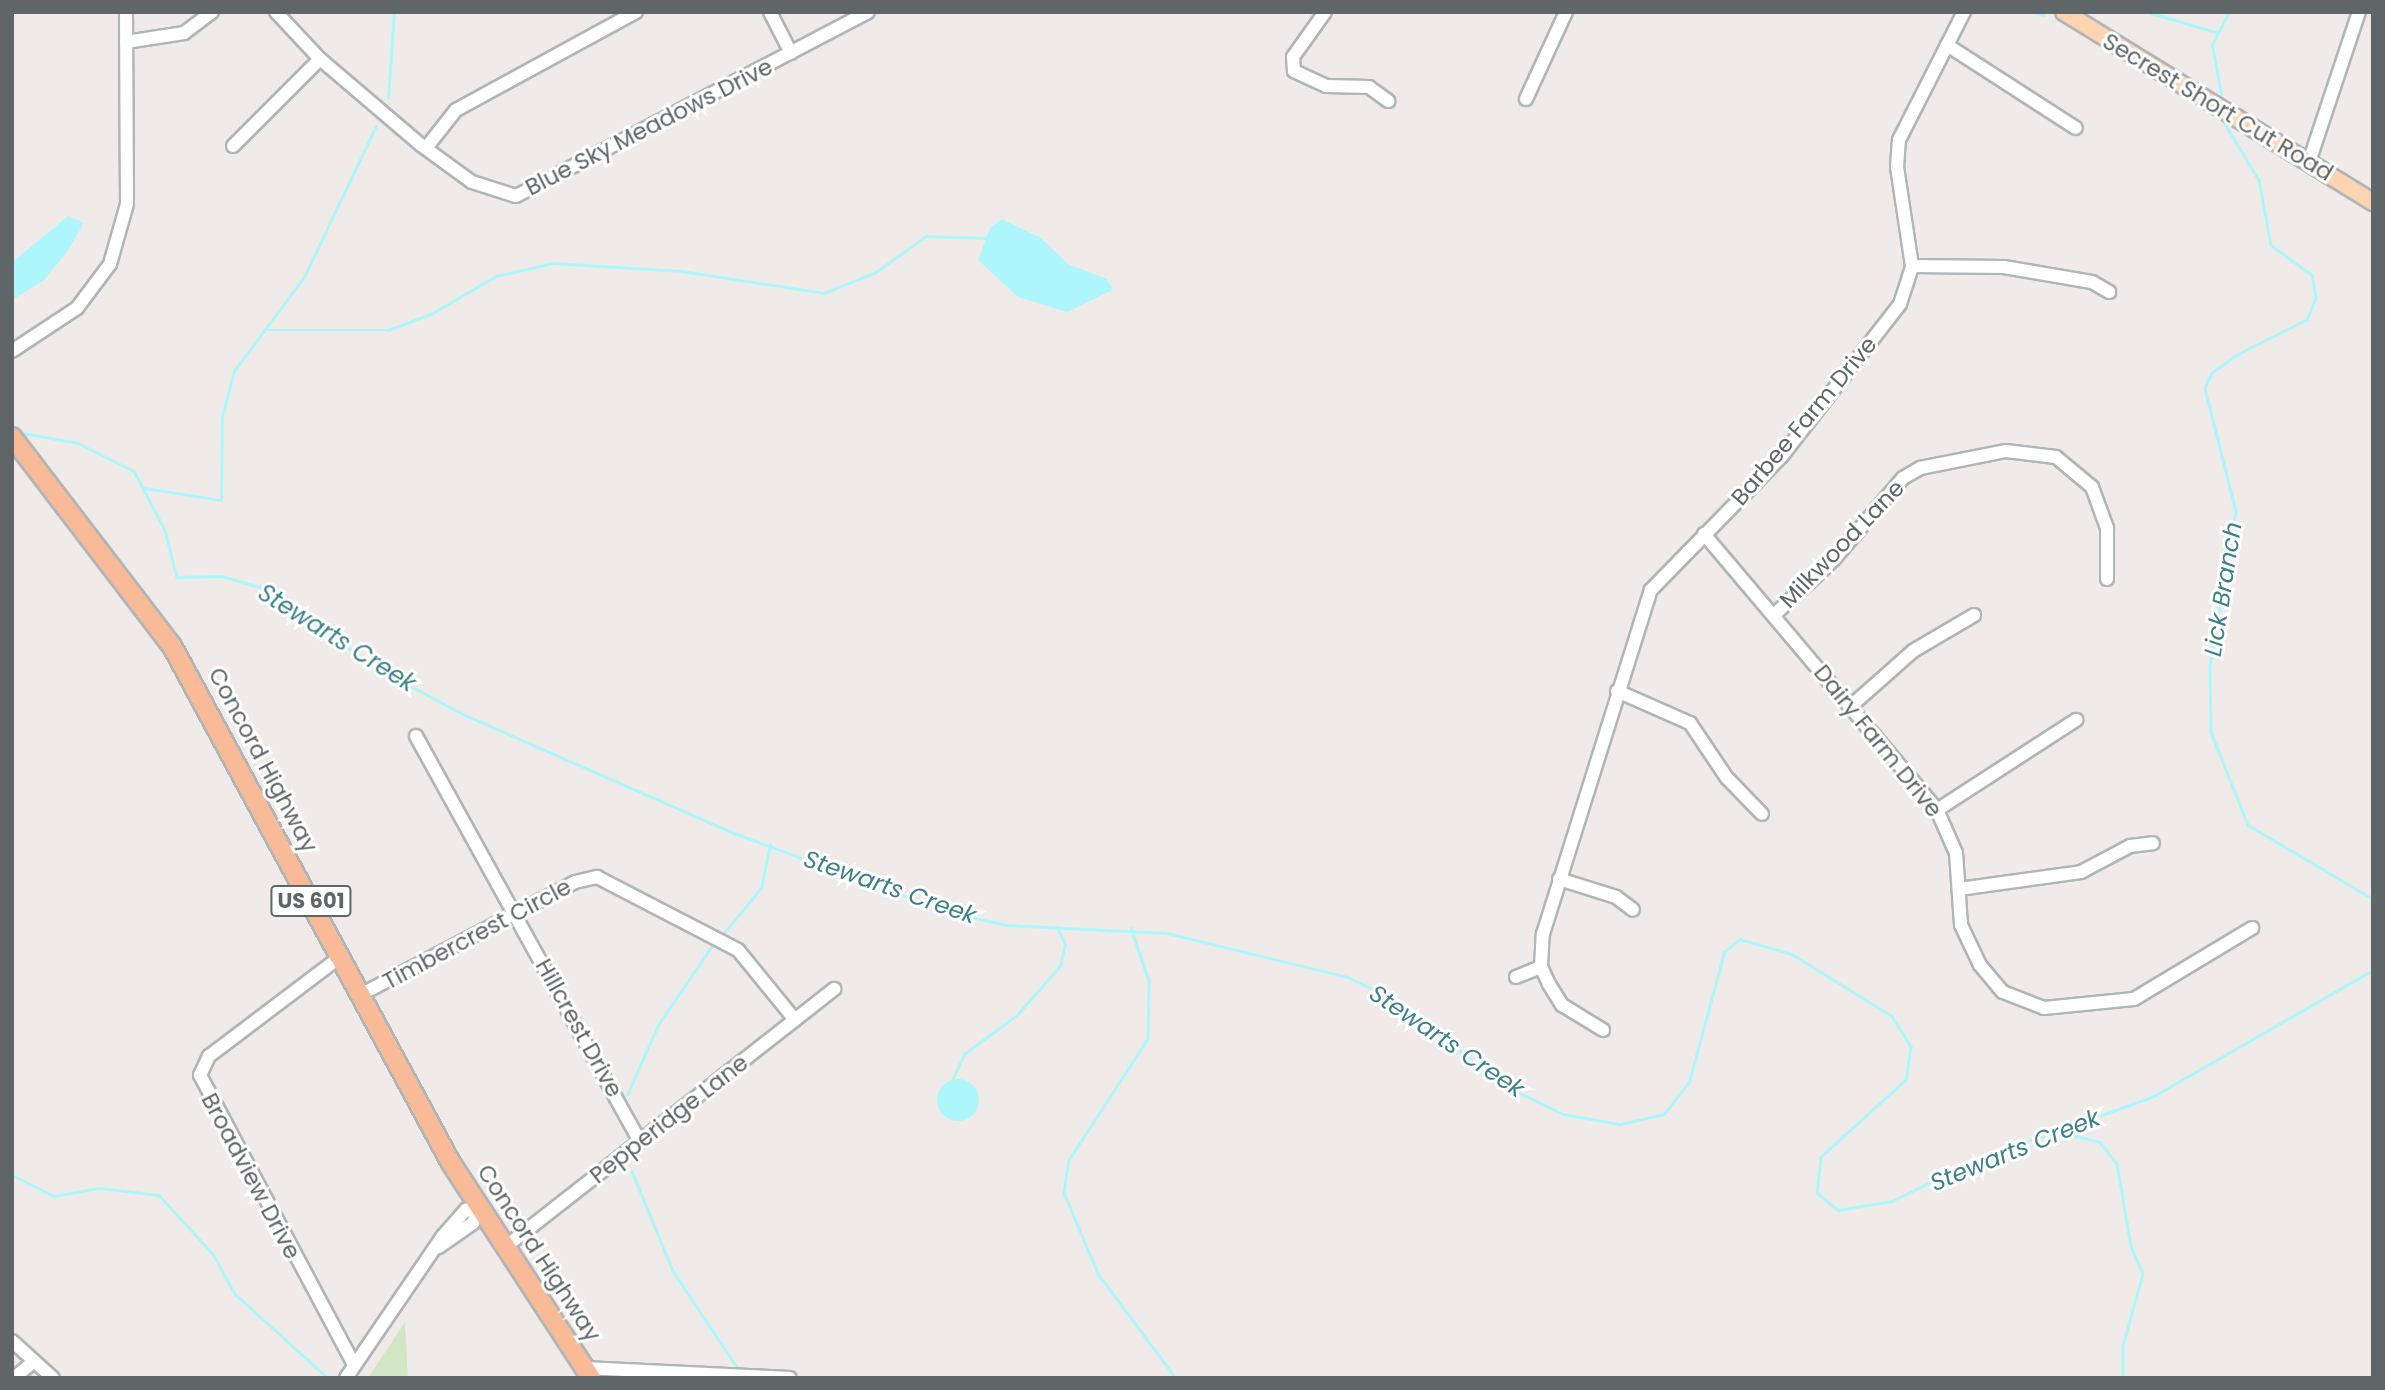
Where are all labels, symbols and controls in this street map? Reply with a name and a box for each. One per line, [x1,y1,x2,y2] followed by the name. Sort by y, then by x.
[2098,27,2338,187] street label: Secrest Short Cut Road
[521,53,777,201] street label: Blue Sky Meadows Drive
[1725,331,1883,511] street label: Barbee Farm Drive
[1774,474,1910,614] street label: Milkwood Lane
[2198,520,2248,658] water label: Lick Branch
[253,578,421,698] water label: Stewarts Creek
[1808,659,1948,823] street label: Dairy Farm Drive
[203,663,323,857] street label: Concord Highway
[800,844,980,930] water label: Stewarts Creek
[378,873,576,995] street label: Timbercrest Circle
[269,884,353,918] road number: US 601
[530,954,628,1102] street label: Hillcrest Drive
[1364,979,1530,1103] water label: Stewarts Creek
[584,1049,754,1189] street label: Pepperidge Lane
[196,1088,306,1264] street label: Broadview Drive
[1926,1103,2104,1197] water label: Stewarts Creek
[472,1159,606,1347] street label: Concord Highway

